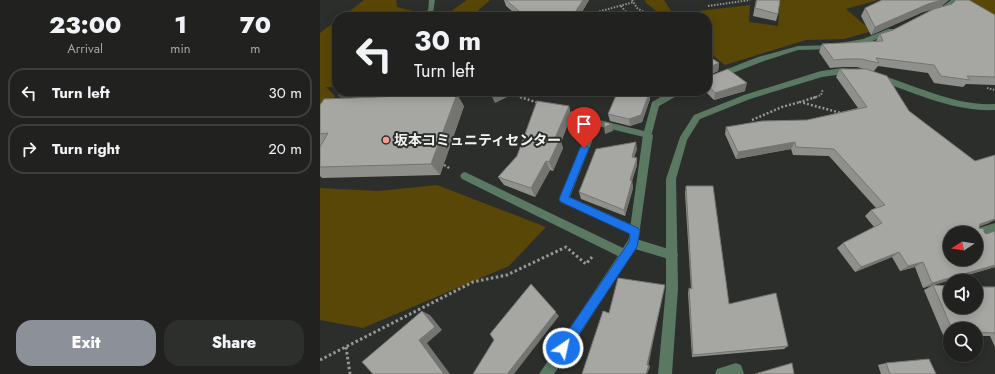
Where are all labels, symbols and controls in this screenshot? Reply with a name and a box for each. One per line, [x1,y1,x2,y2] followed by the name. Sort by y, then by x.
[49,7,121,42] text: 23:00
[174,7,187,42] text: 1
[240,7,271,42] text: 70
[414,20,481,61] text: 30 m
[348,28,400,80] icon: left
[67,39,103,58] text: Arrival
[170,39,191,58] text: min
[250,39,260,58] text: m
[414,58,474,84] text: Turn left
[18,82,40,104] icon: left
[52,82,110,104] text: Turn left
[269,82,302,104] text: 30 m
[567,107,601,148] pin
[573,113,595,135] icon: arrive
[394,130,561,150] place label: 坂本コミュニティセンター
[381,135,391,145] marker: 坂本コミュニティセンター
[18,138,40,160] icon: right
[52,138,120,160] text: Turn right
[268,138,302,160] text: 20 m
[943,226,983,266] north arrow
[943,226,983,362] map controls
[943,274,983,314] button: sound
[16,320,156,366] button: Exit
[164,320,304,366] button: Share
[943,322,983,362] button: search
[542,327,584,369] position arrow

